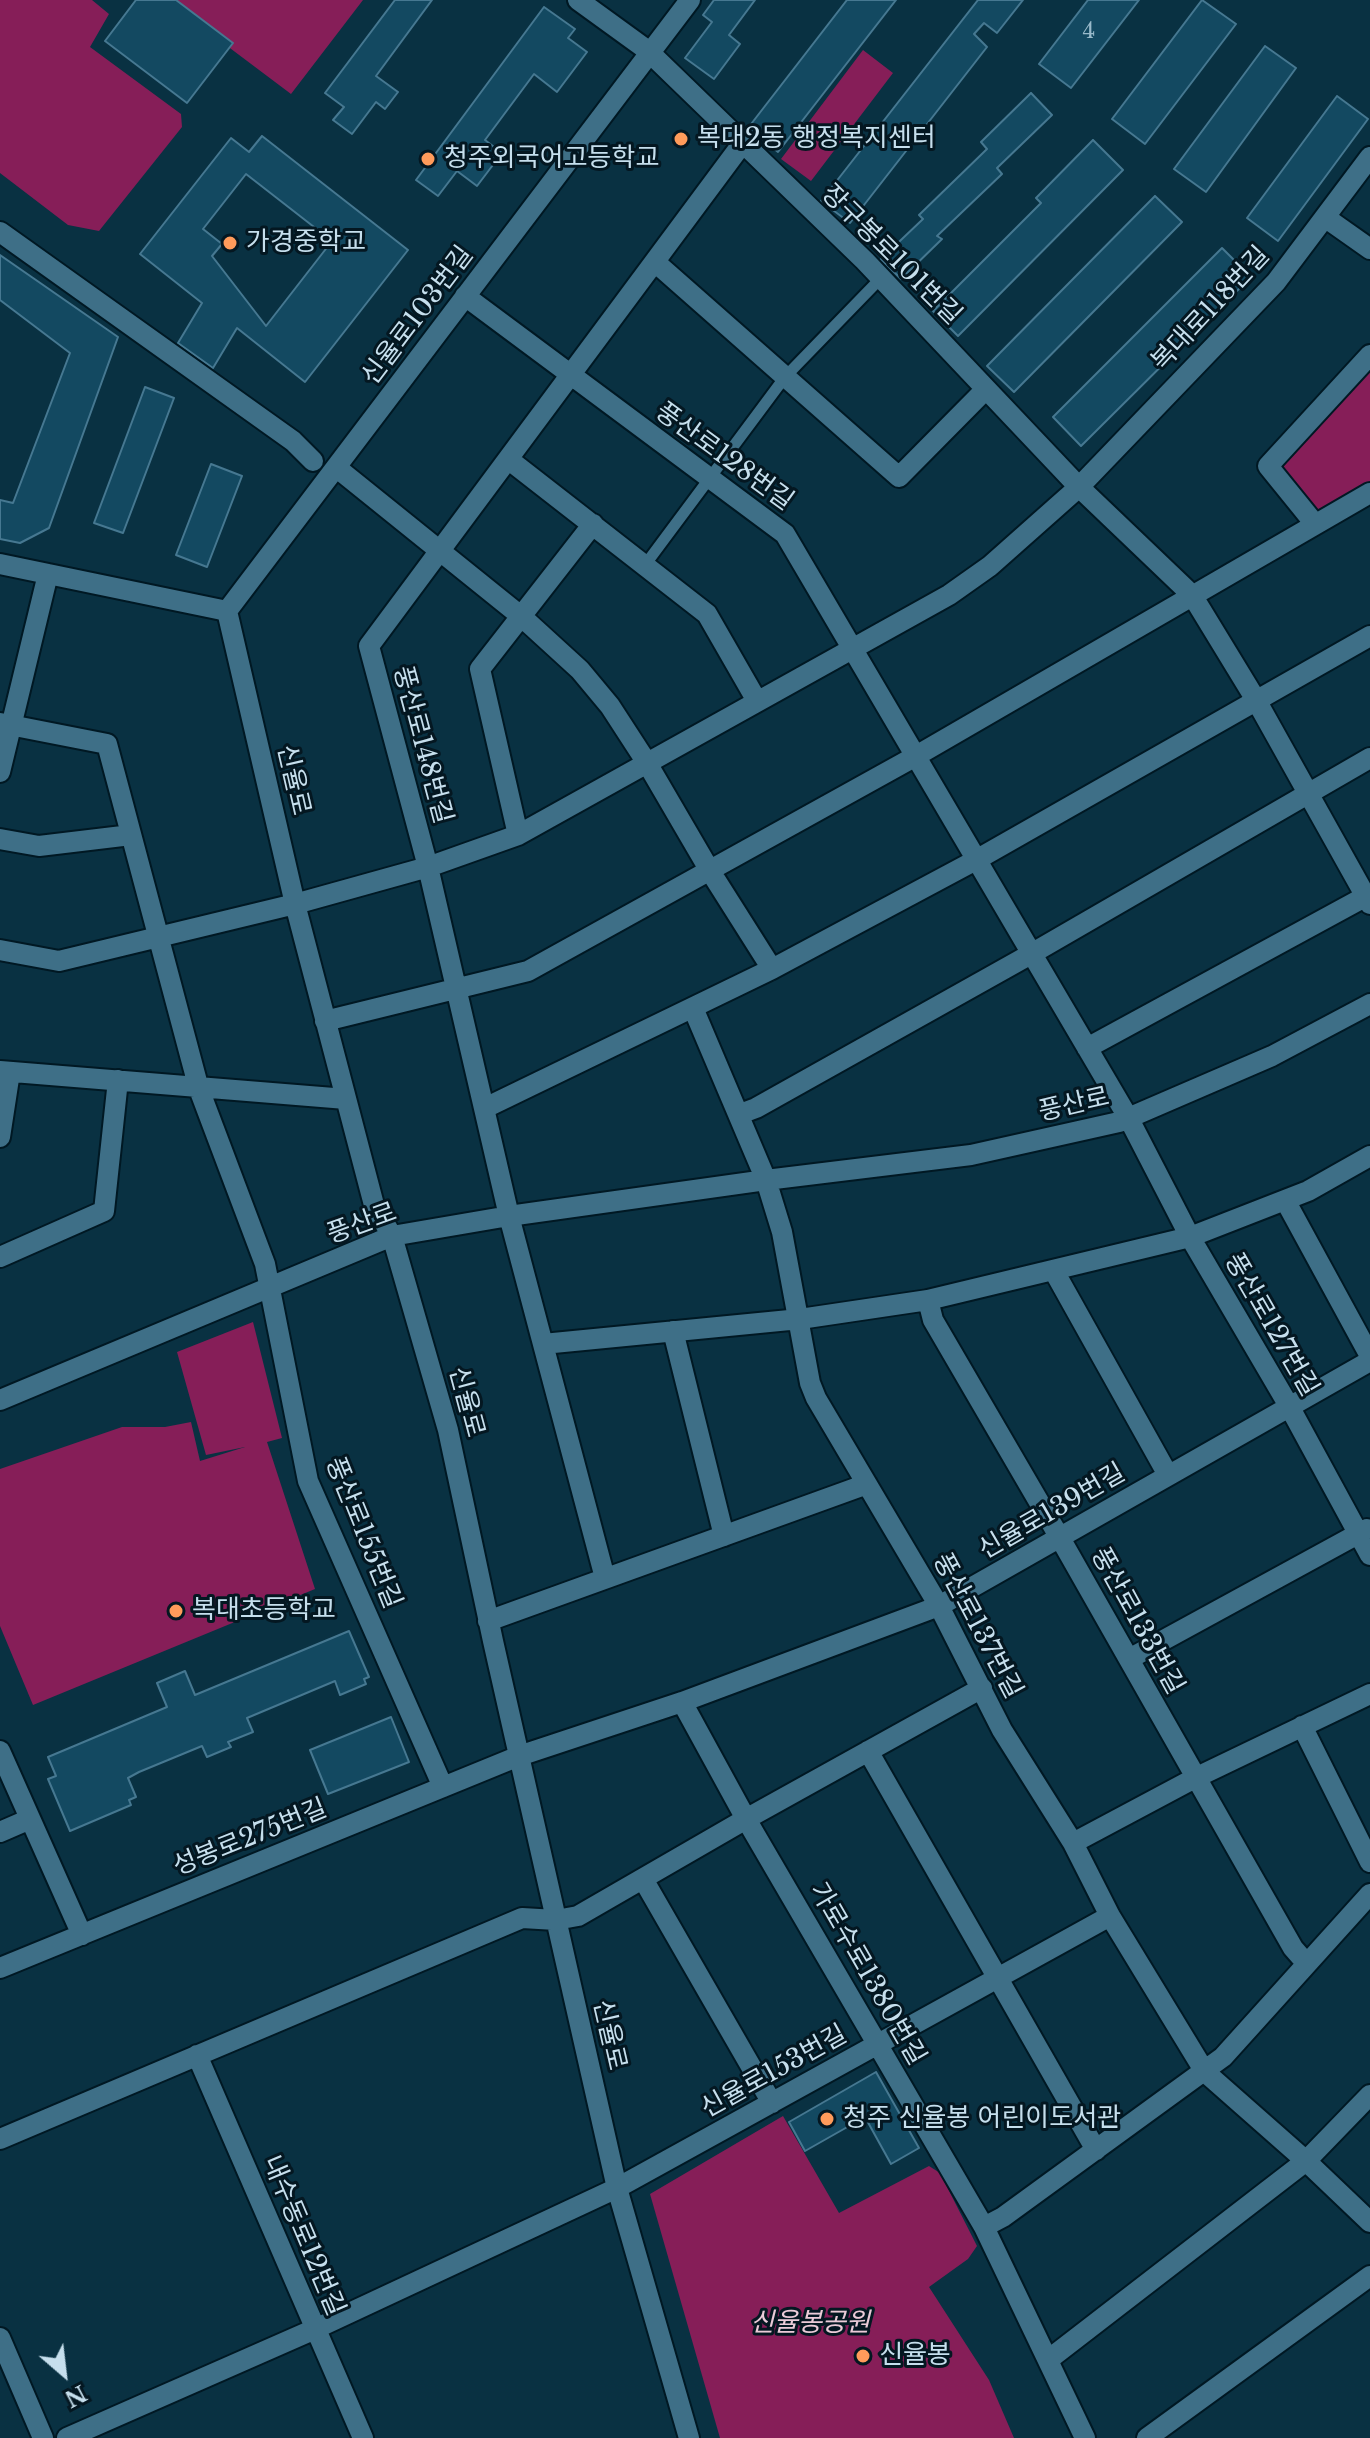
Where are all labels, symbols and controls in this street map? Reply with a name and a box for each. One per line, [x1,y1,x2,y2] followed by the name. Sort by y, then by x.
[1083,19,1095,45] house number: 4
[697,123,936,155] place label: 복대2동 행정복지센터
[672,130,690,148] marker: 복대2동 행정복지센터
[444,143,659,175] place label: 청주외국어고등학교
[419,150,437,168] marker: 청주외국어고등학교
[814,178,968,332] street label: 장구봉로101번길
[246,227,366,259] place label: 가경중학교
[221,234,239,252] marker: 가경중학교
[356,240,480,392] street label: 신율로103번길
[1146,240,1276,378] street label: 복대로118번길
[649,396,799,518] street label: 풍산로128번길
[386,663,458,827] street label: 풍산로148번길
[270,742,316,818] street label: 신율로
[1036,1082,1112,1128] street label: 풍산로
[323,1197,401,1251] street label: 풍산로
[1217,1248,1325,1402] street label: 풍산로127번길
[442,1363,490,1441] street label: 신율로
[318,1453,408,1613] street label: 풍산로155번길
[973,1458,1131,1566] street label: 신율로139번길
[1084,1542,1190,1700] street label: 풍산로133번길
[926,1548,1028,1704] street label: 풍산로137번길
[192,1595,336,1627] place label: 복대초등학교
[167,1602,185,1620] marker: 복대초등학교
[169,1793,331,1883] street label: 성봉로275번길
[802,1877,932,2071] street label: 가로수로1380번길
[586,1997,632,2073] street label: 신율로
[696,2019,852,2125] street label: 신율로153번길
[843,2103,1121,2135] place label: 청주 신율봉 어린이도서관
[818,2110,836,2128] marker: 청주 신율봉 어린이도서관
[255,2151,351,2321] street label: 내수동로12번길
[750,2308,870,2340] park label: 신율봉공원
[24,2334,104,2414] north arrow
[879,2340,951,2372] place label: 신율봉
[854,2347,872,2365] marker: 신율봉
[60,2379,91,2412] text: N

